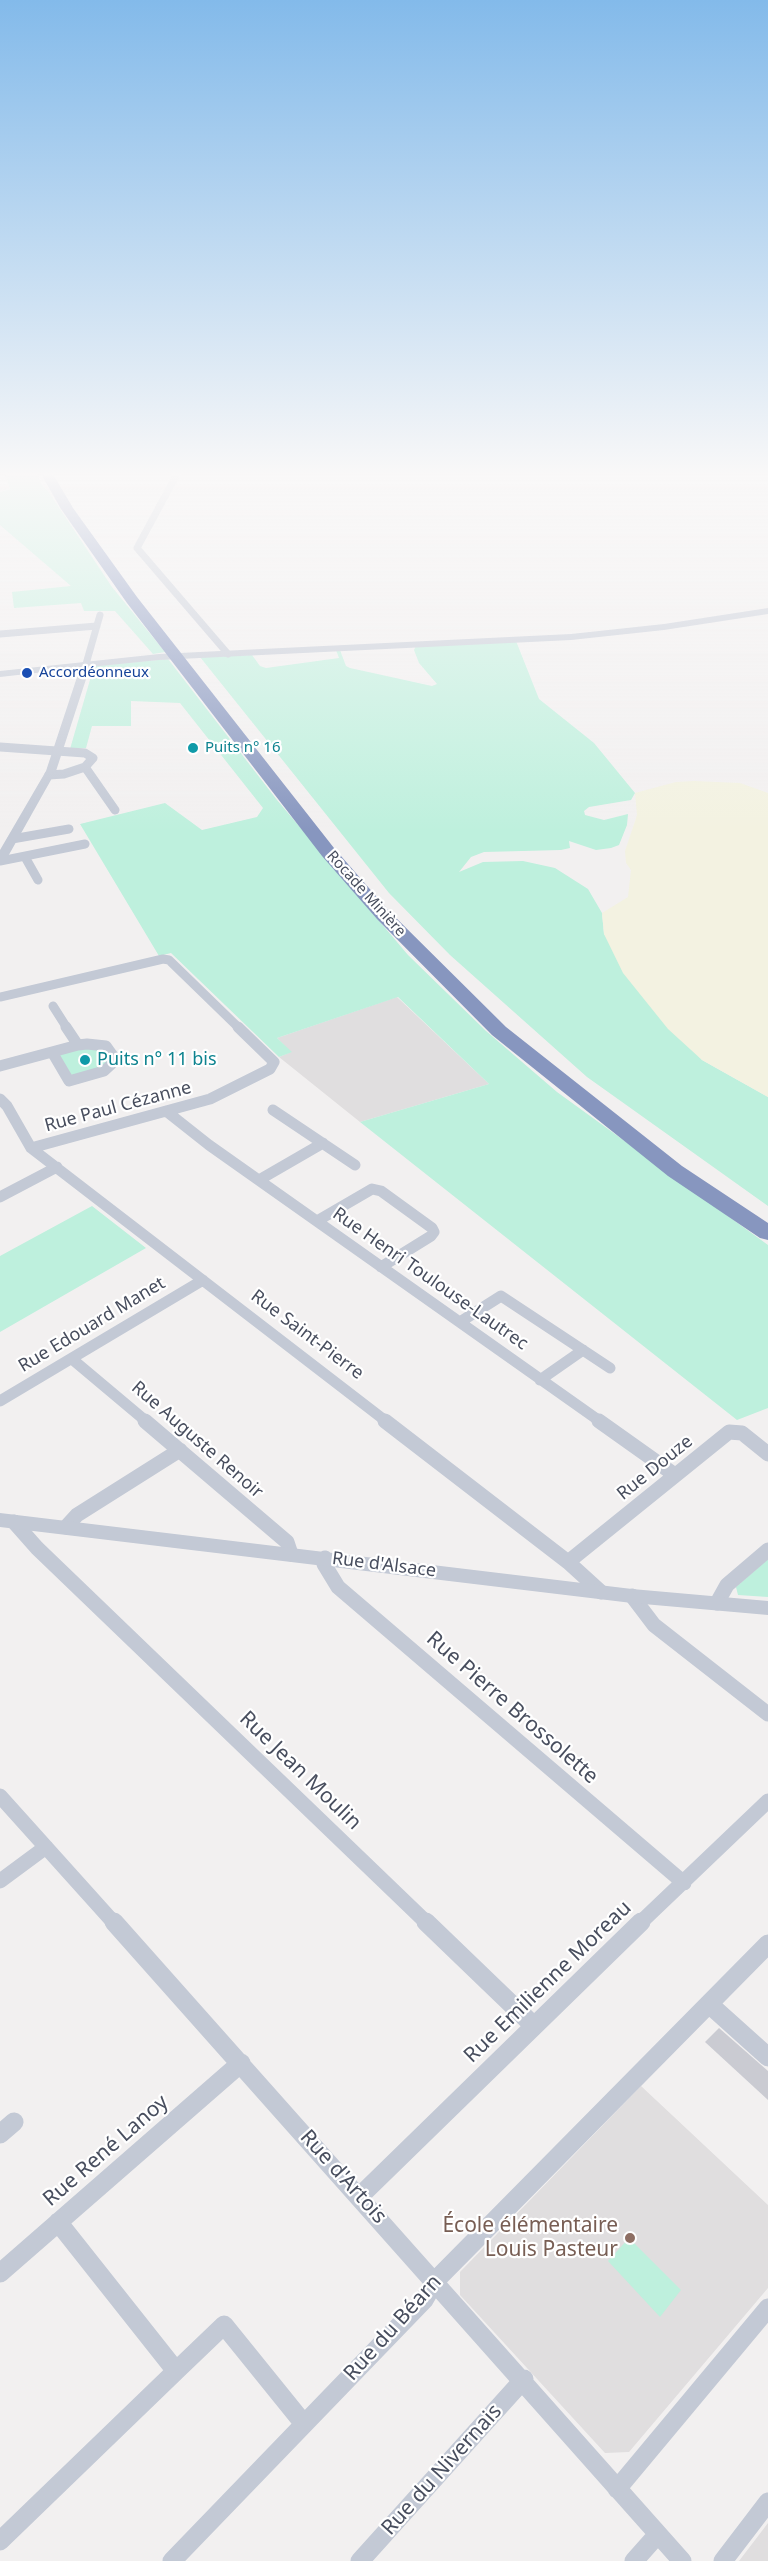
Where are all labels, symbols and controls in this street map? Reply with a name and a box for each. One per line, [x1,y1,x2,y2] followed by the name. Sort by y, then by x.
[39,664,149,682] place label: Accordéonneux
[20,666,34,680] marker: Accordéonneux
[205,739,280,757] place label: Puits n° 16
[186,741,200,755] marker: Puits n° 16
[323,847,409,941] street label: Rocade Minière
[97,1049,217,1071] place label: Puits n° 11 bis
[78,1053,92,1067] marker: Puits n° 11 bis
[42,1077,194,1137] street label: Rue Paul Cézanne
[328,1203,532,1355] street label: Rue Henri Toulouse-Lautrec
[15,1273,169,1377] street label: Rue Edouard Manet
[246,1286,368,1384] street label: Rue Saint-Pierre
[127,1377,267,1503] street label: Rue Auguste Renoir
[613,1431,697,1505] street label: Rue Douze
[331,1548,437,1582] street label: Rue d'Alsace
[421,1627,603,1789] street label: Rue Pierre Brossolette
[234,1706,366,1836] street label: Rue Jean Moulin
[459,1896,637,2068] street label: Rue Emilienne Moreau
[38,2090,174,2212] street label: Rue René Lanoy
[294,2125,392,2229] street label: Rue d'Artois
[442,2213,618,2263] place label: École élémentaire Louis Pasteur
[623,2231,637,2245] marker: École élémentaire Louis Pasteur
[339,2270,447,2386] street label: Rue du Béarn
[377,2399,507,2541] street label: Rue du Nivernais

